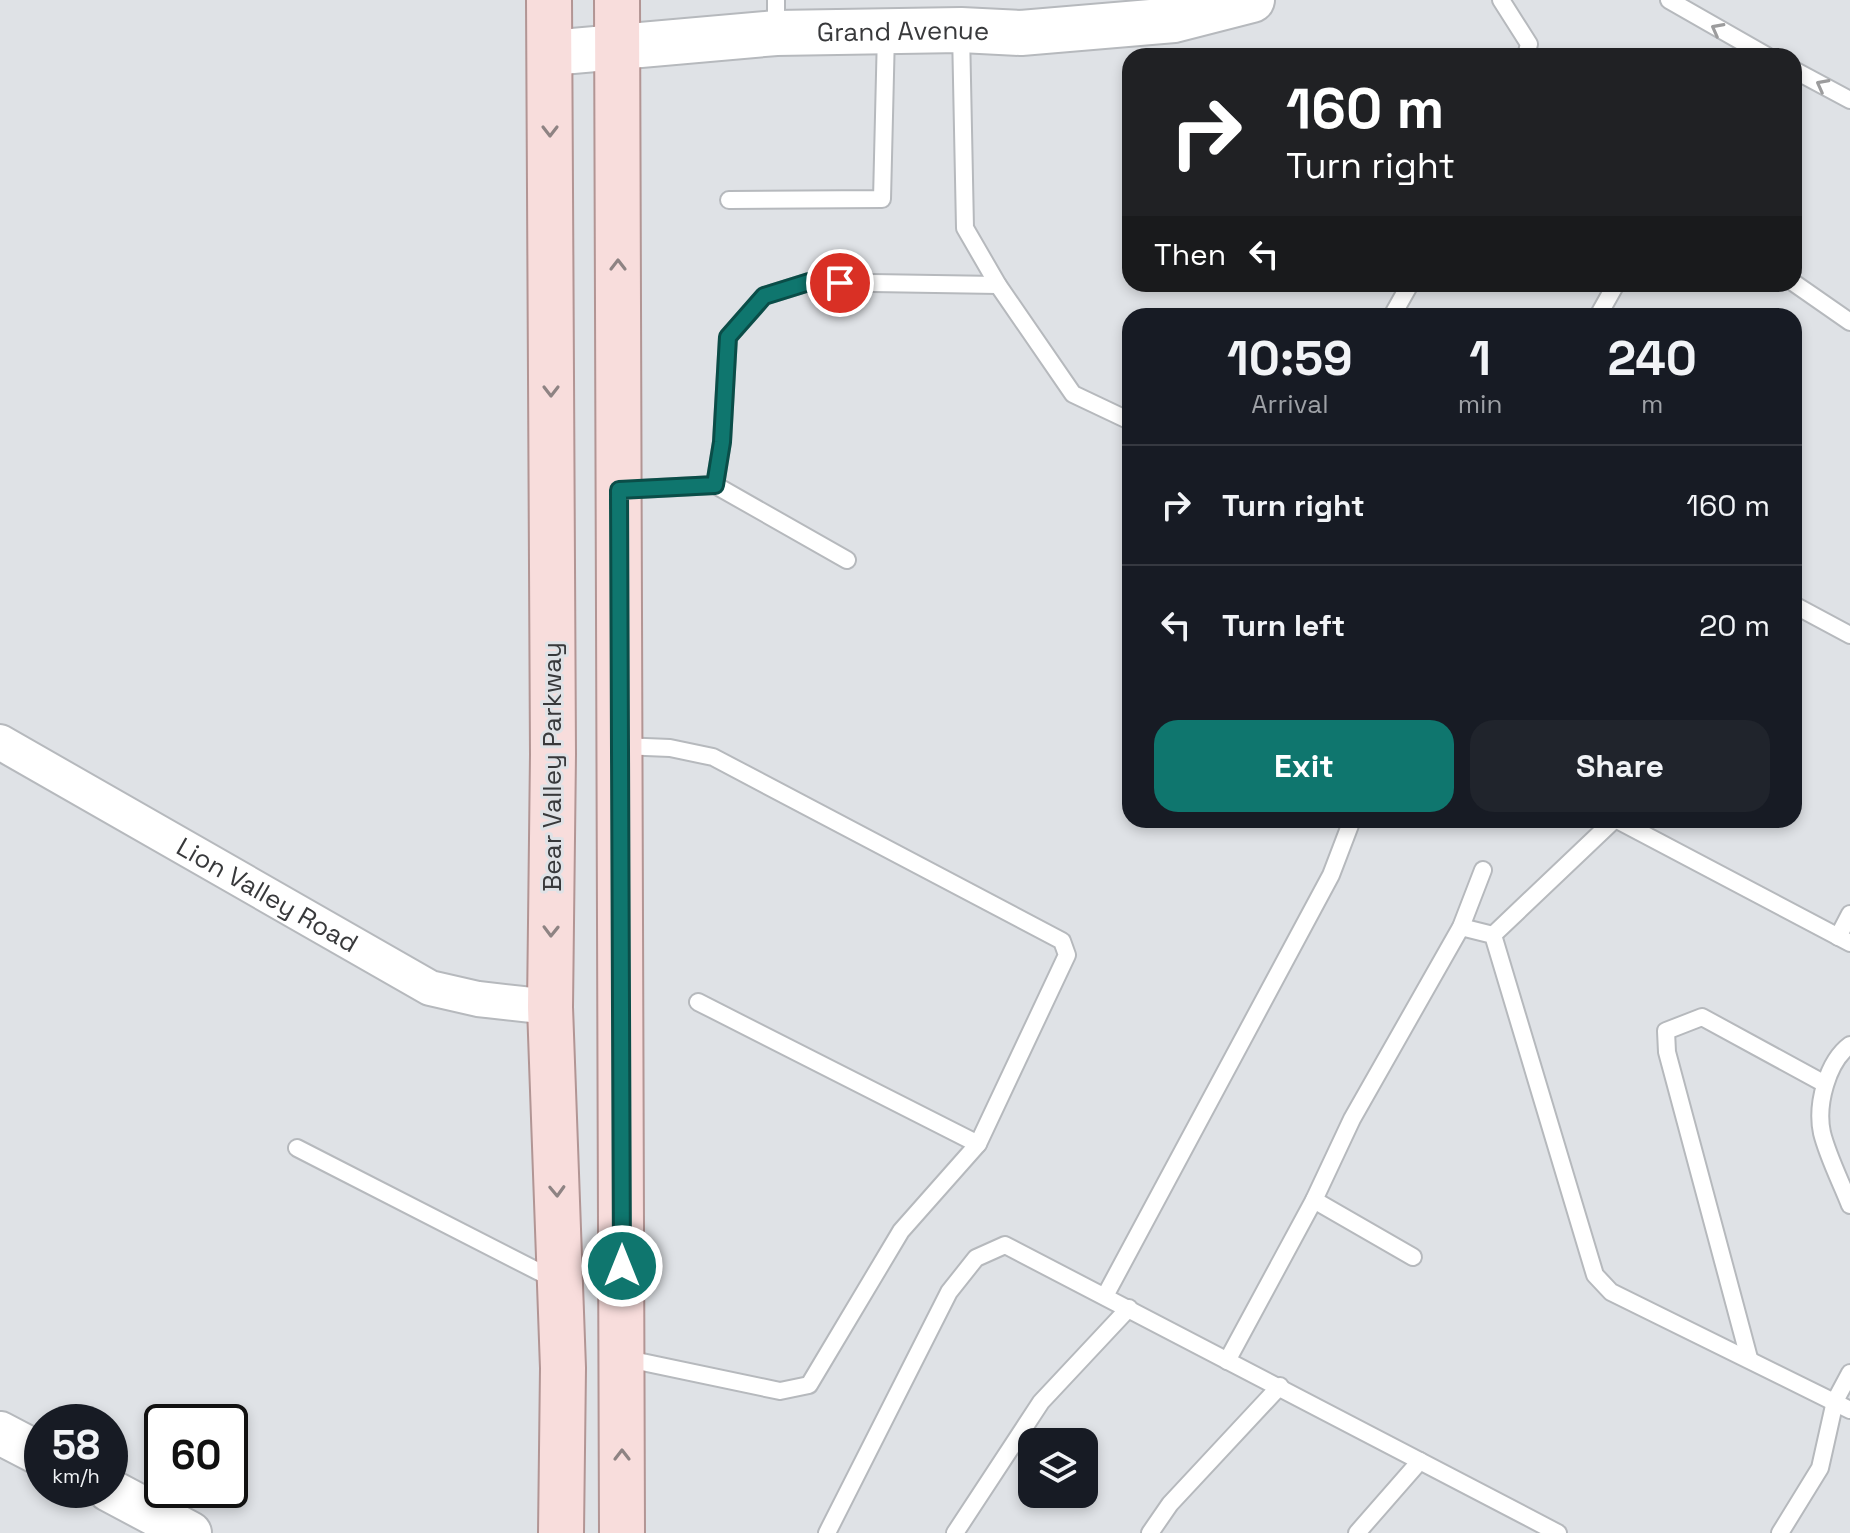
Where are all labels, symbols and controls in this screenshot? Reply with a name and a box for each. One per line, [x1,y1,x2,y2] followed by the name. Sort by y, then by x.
[817,13,990,49] street label: Grand Avenue
[1711,24,1726,39] one-way arrow
[1286,73,1444,144] text: 160 m
[1154,80,1258,184] icon: right
[1816,80,1830,95] one-way arrow
[542,125,559,138] one-way arrow
[1286,143,1455,189] text: Turn right
[1242,232,1286,276] icon: left
[1154,235,1226,274] text: Then
[806,249,874,317] pin
[609,258,627,271] one-way arrow
[818,261,862,305] icon: arrive
[1227,328,1353,389] text: 10:59
[1469,328,1491,389] text: 1
[1607,328,1697,389] text: 240
[542,385,560,398] one-way arrow
[1251,387,1329,421] text: Arrival
[1458,387,1502,421] text: min
[1641,387,1663,421] text: m
[1154,483,1198,527] icon: right
[1222,486,1365,525] text: Turn right
[1686,486,1770,525] text: 160 m
[1154,603,1198,647] icon: left
[1222,606,1345,645] text: Turn left
[1699,606,1770,645] text: 20 m
[535,642,569,892] street label: Bear Valley Parkway
[1154,720,1454,812] button: Exit
[1470,720,1770,812] button: Share
[171,830,364,960] street label: Lion Valley Road
[542,925,559,938] one-way arrow
[548,1185,565,1198] one-way arrow
[580,1224,664,1308] position arrow
[144,1404,248,1508] speed limit sign: 60
[52,1420,100,1471] text: 58
[1018,1428,1098,1508] map controls
[1018,1428,1098,1508] button: layers
[613,1448,631,1461] one-way arrow
[52,1463,100,1489] text: km/h

